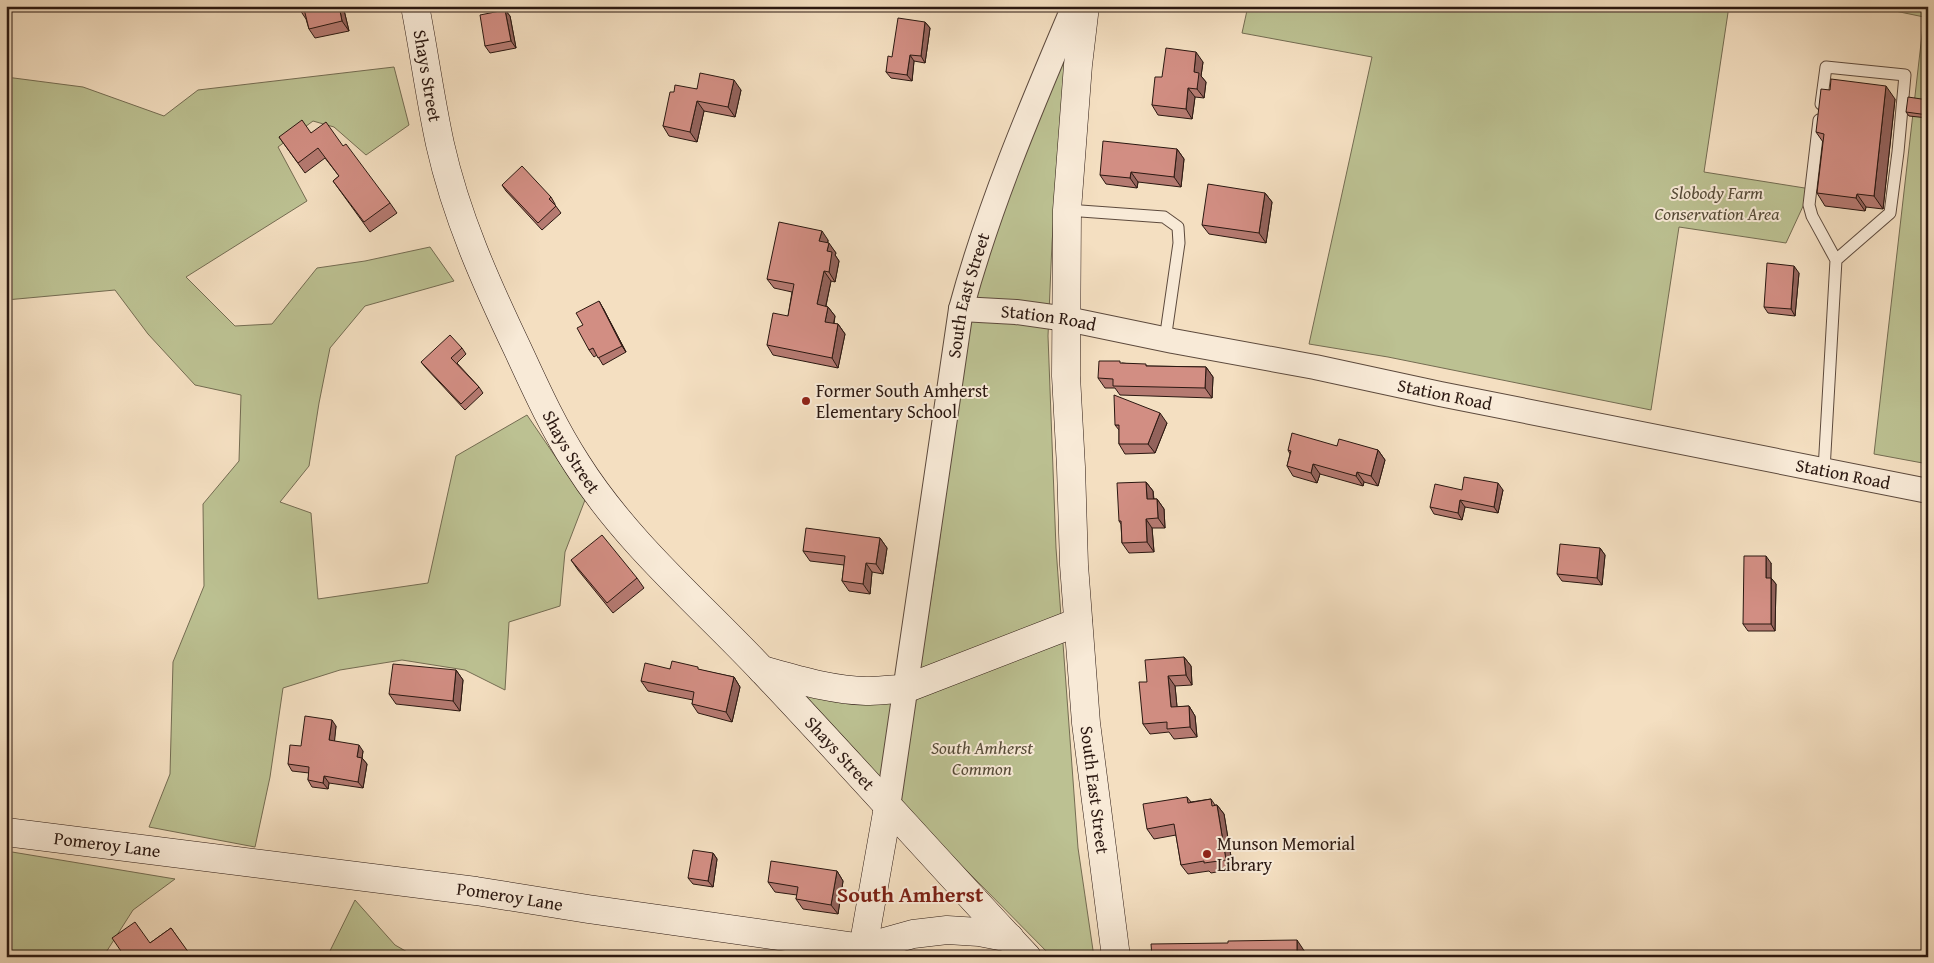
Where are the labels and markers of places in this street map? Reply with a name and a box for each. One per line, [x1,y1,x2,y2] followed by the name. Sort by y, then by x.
[816,377,989,425] place label: Former South Amherst Elementary School
[800,395,812,407] marker: Former South Amherst Elementary School
[1217,830,1355,878] place label: Munson Memorial Library
[1201,848,1213,860] marker: Munson Memorial Library

